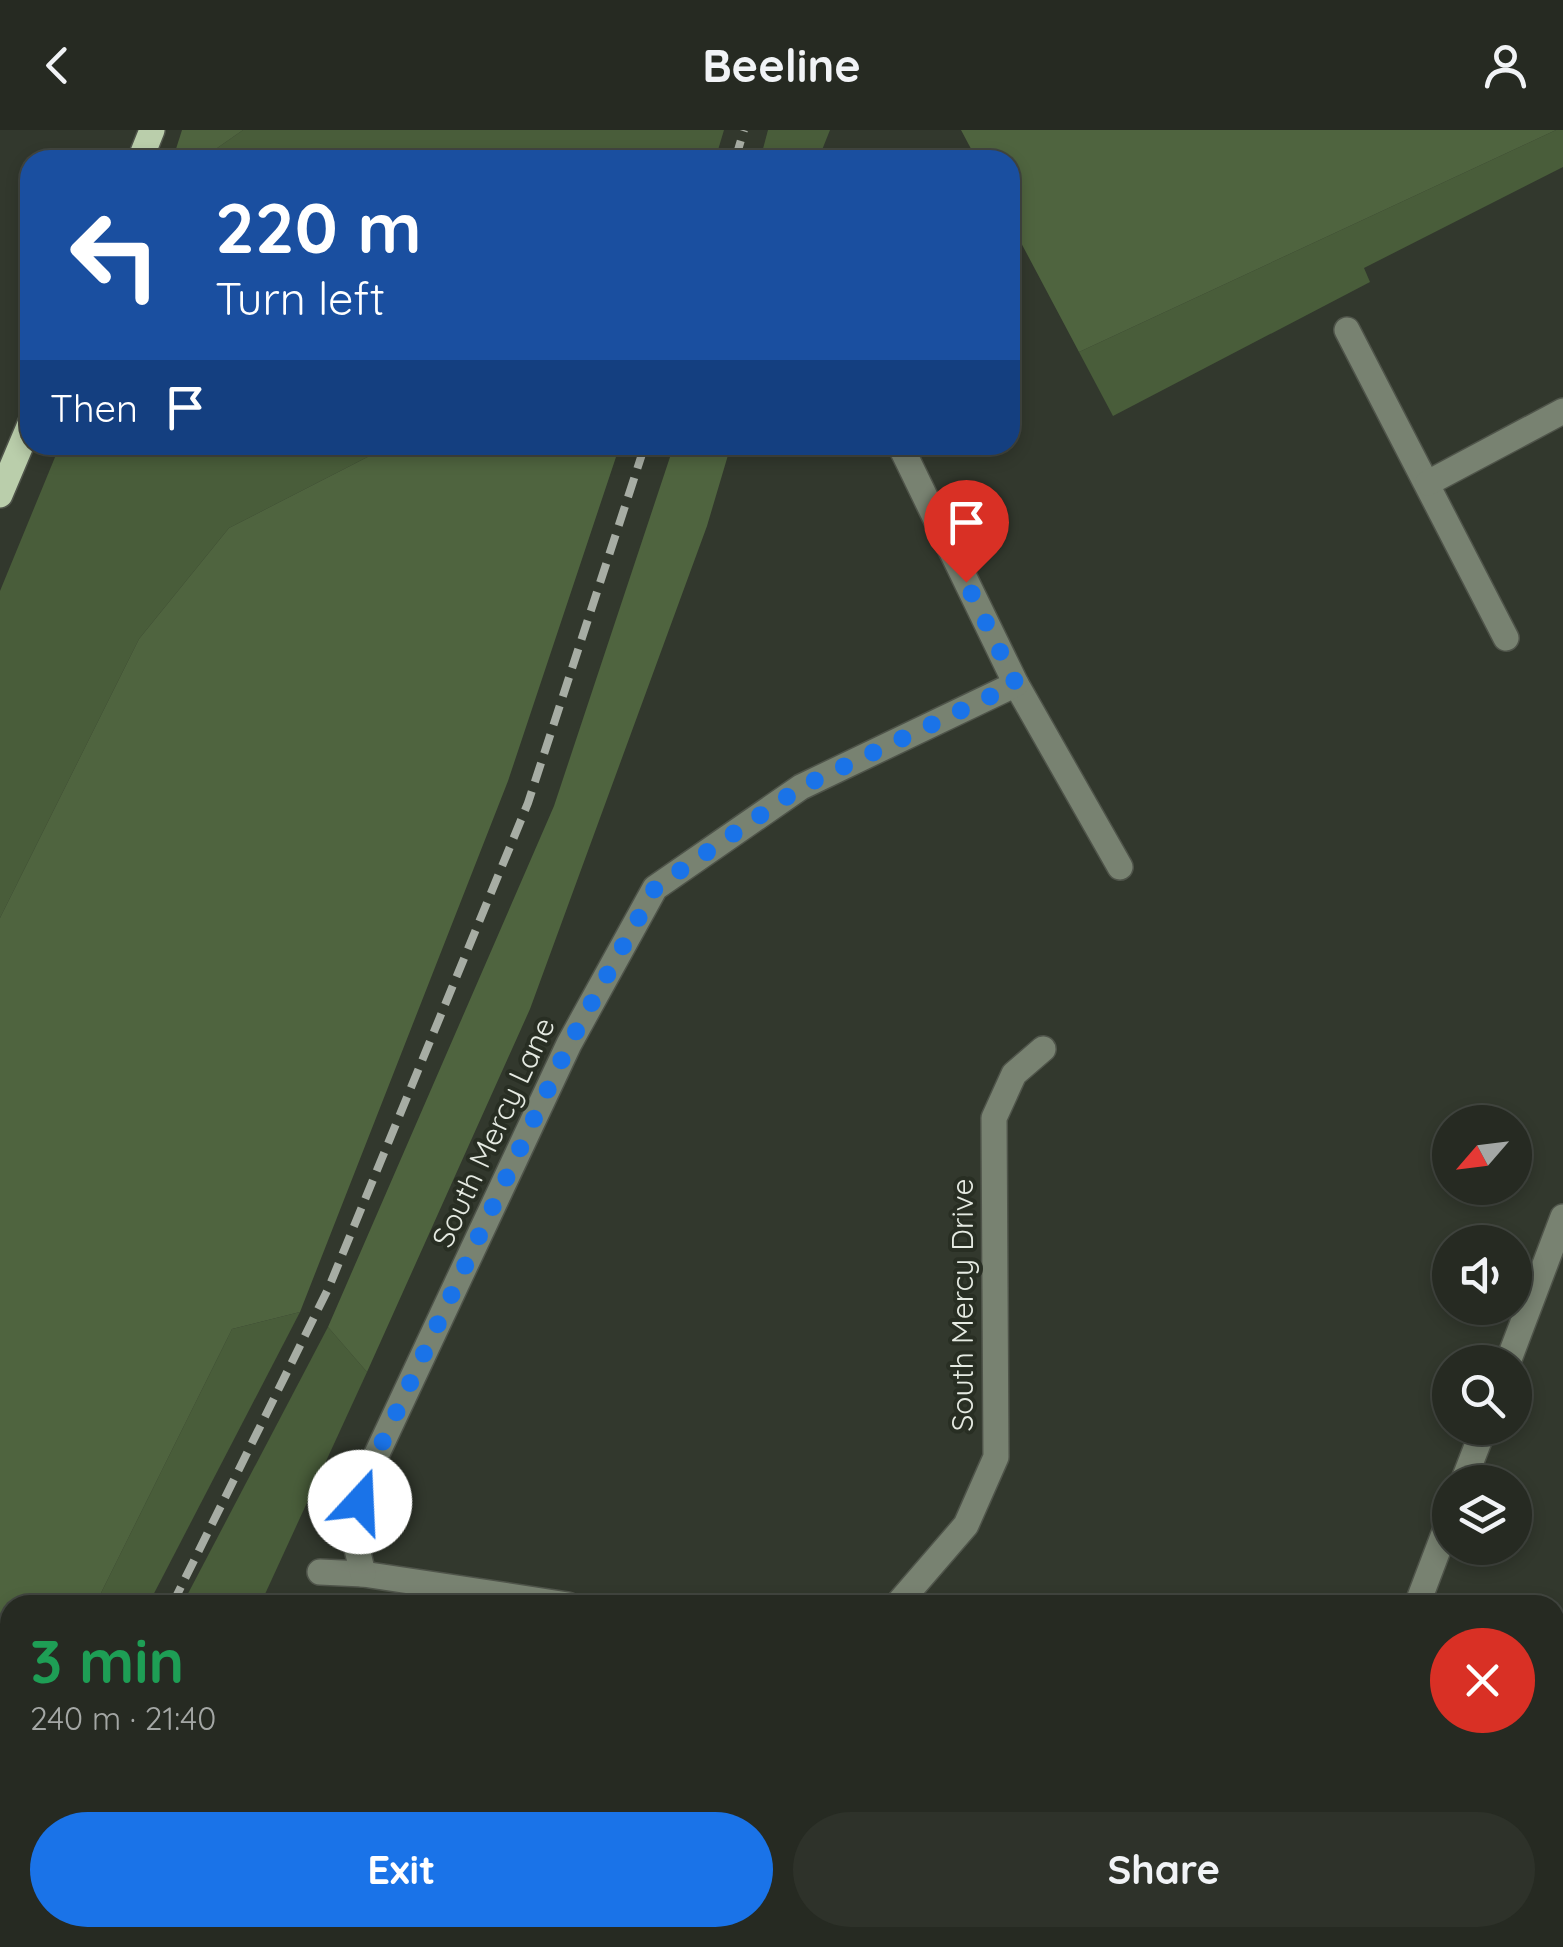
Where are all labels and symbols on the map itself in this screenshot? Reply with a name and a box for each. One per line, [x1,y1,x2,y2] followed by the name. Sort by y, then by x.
[924,480,1009,583] pin
[423,1011,563,1253] street label: South Mercy Lane
[1432,1105,1532,1205] north arrow
[943,1178,981,1432] street label: South Mercy Drive
[308,1450,412,1554] position arrow

